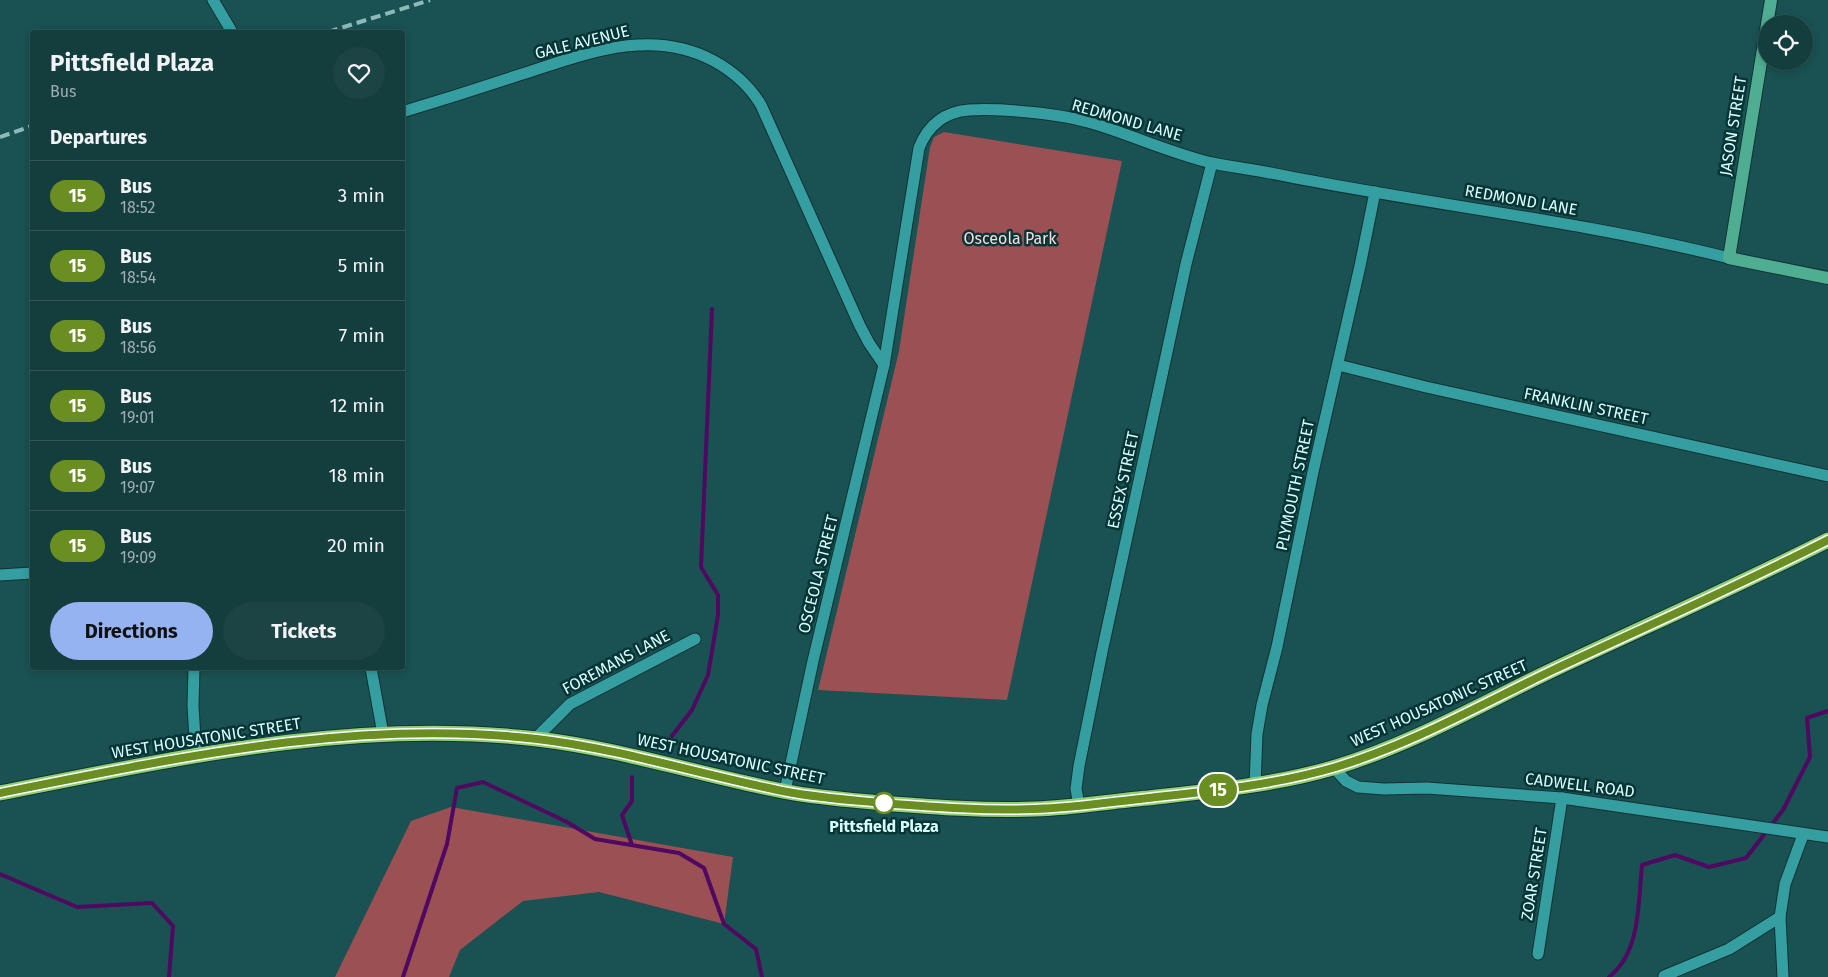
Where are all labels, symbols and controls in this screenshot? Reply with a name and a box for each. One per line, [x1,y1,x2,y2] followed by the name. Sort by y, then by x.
[1758,15,1813,70] map controls
[1758,15,1813,70] button: locate
[533,21,631,63] street label: GALE AVENUE
[333,47,385,99] button: heart
[50,49,214,77] text: Pittsfield Plaza
[1716,74,1750,177] street label: JASON STREET
[50,82,77,101] text: Bus
[1070,95,1184,145] street label: REDMOND LANE
[50,126,147,149] text: Departures
[120,175,152,198] text: Bus
[1463,181,1579,219] street label: REDMOND LANE
[338,184,385,207] text: 3 min
[69,185,87,207] text: 15
[120,198,155,217] text: 18:52
[964,229,1057,248] park label: Osceola Park
[120,245,152,268] text: Bus
[338,254,385,277] text: 5 min
[69,255,87,277] text: 15
[120,268,156,287] text: 18:54
[120,315,152,338] text: Bus
[339,324,385,347] text: 7 min
[69,325,87,347] text: 15
[120,338,156,357] text: 18:56
[1522,384,1651,429] street label: FRANKLIN STREET
[120,385,152,408] text: Bus
[330,394,385,417] text: 12 min
[69,395,87,417] text: 15
[120,408,155,427] text: 19:01
[1272,417,1318,552] street label: PLYMOUTH STREET
[1103,429,1143,530] street label: ESSEX STREET
[120,455,152,478] text: Bus
[328,464,385,487] text: 18 min
[69,465,87,487] text: 15
[120,478,155,497] text: 19:07
[794,512,842,635] street label: OSCEOLA STREET
[120,525,152,548] text: Bus
[327,534,385,557] text: 20 min
[69,535,87,557] text: 15
[120,548,156,567] text: 19:09
[50,602,213,660] button: Directions
[223,602,385,660] button: Tickets
[559,626,673,698] street label: FOREMANS LANE
[1348,655,1531,751] street label: WEST HOUSATONIC STREET
[110,714,303,762] street label: WEST HOUSATONIC STREET
[635,730,827,788] street label: WEST HOUSATONIC STREET
[1524,769,1636,801] street label: CADWELL ROAD
[1196,774,1240,806] line badge: 15
[1209,779,1227,801] text: 15
[873,792,895,814] marker: Pittsfield Plaza
[829,817,939,836] place label: Pittsfield Plaza
[1517,826,1551,922] street label: ZOAR STREET

